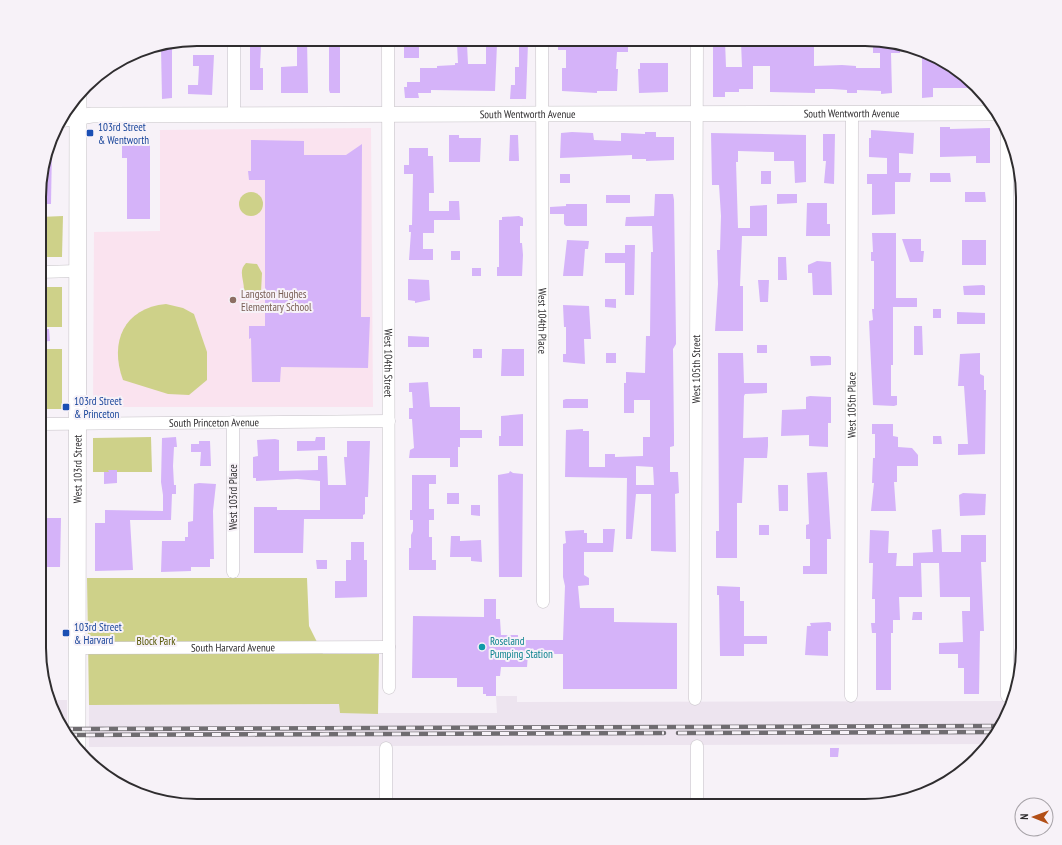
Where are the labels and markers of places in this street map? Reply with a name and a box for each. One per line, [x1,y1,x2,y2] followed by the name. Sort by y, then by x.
[98,120,149,147] place label: 103rd Street & Wentworth
[85,128,95,138] marker: 103rd Street & Wentworth
[241,287,312,314] place label: Langston Hughes Elementary School
[228,295,238,305] marker: Langston Hughes Elementary School
[74,394,122,421] place label: 103rd Street & Princeton
[61,402,71,412] marker: 103rd Street & Princeton
[74,620,122,647] place label: 103rd Street & Harvard
[61,628,71,638] marker: 103rd Street & Harvard
[490,634,553,661] place label: Roseland Pumping Station
[477,642,487,652] marker: Roseland Pumping Station

